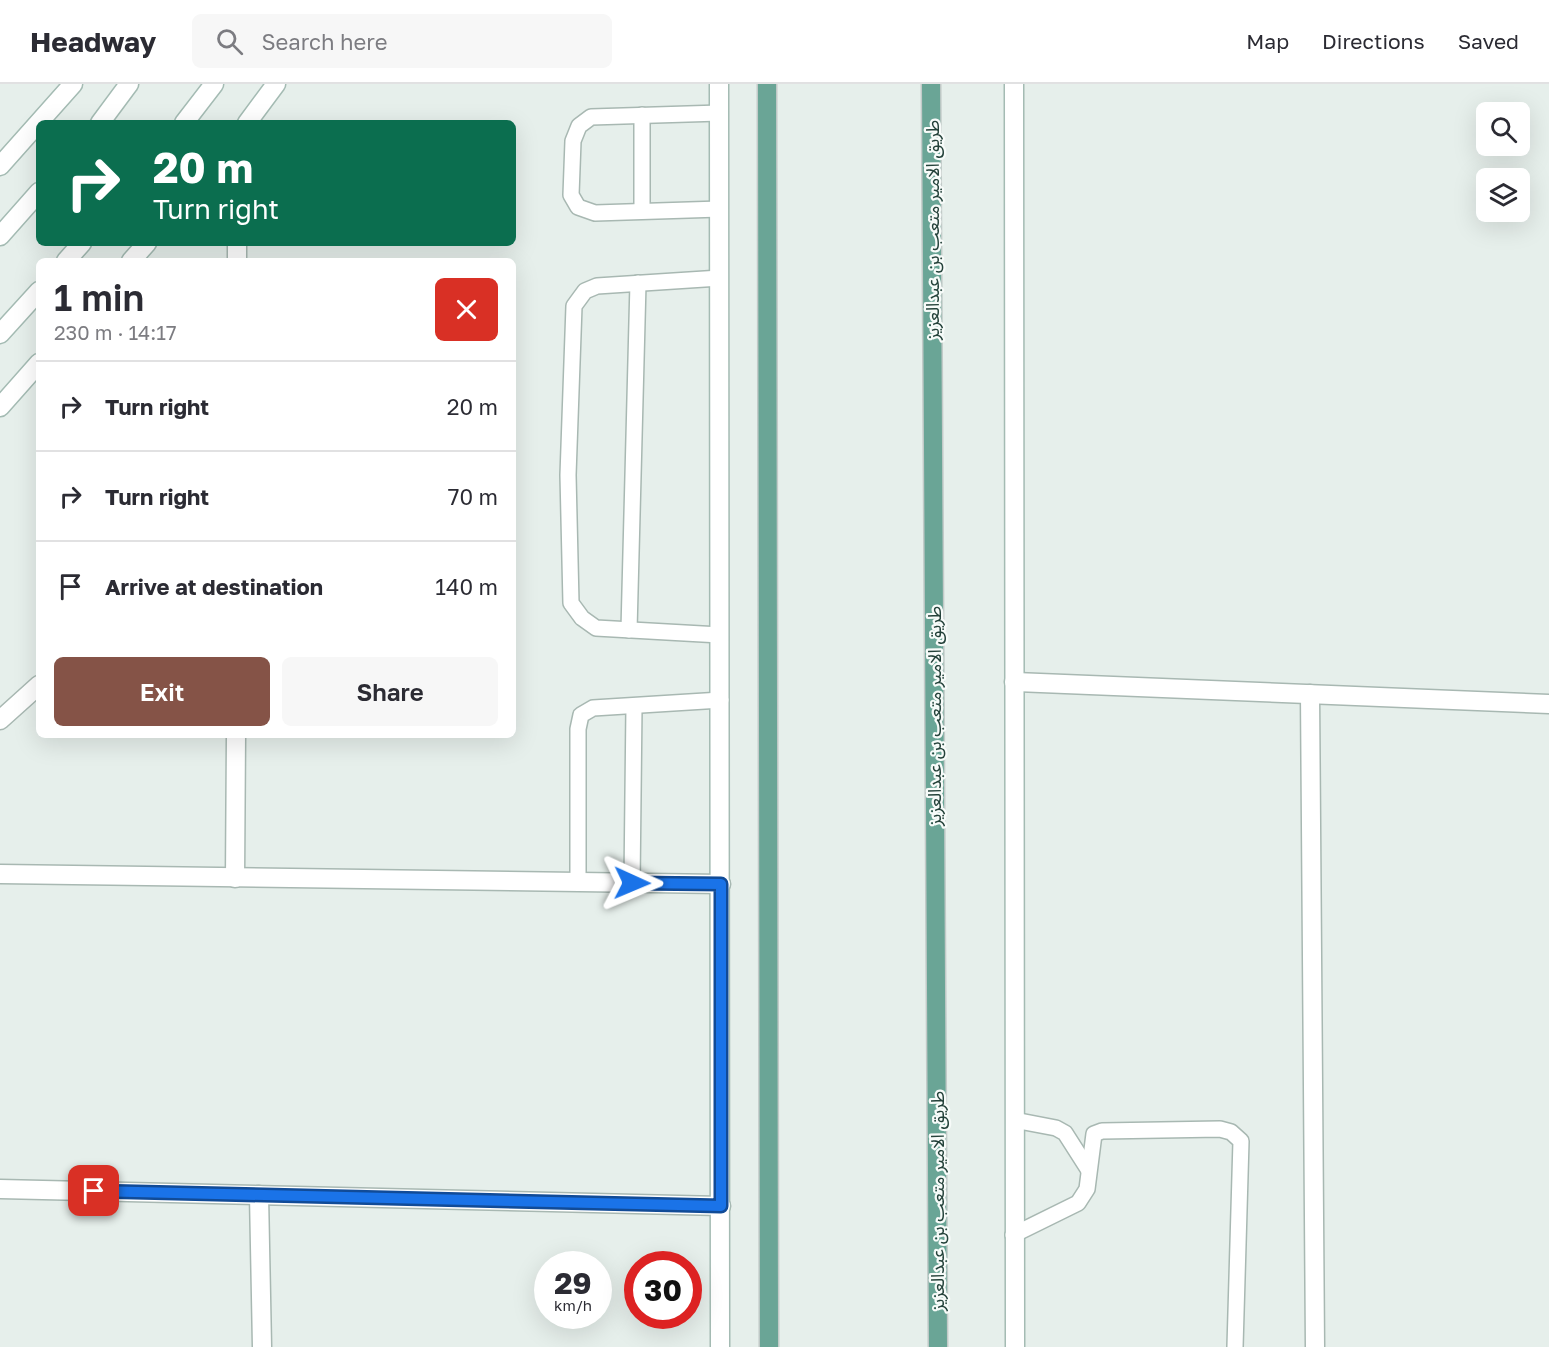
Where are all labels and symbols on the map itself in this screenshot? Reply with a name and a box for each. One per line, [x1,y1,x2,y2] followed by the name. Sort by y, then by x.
[921,120,944,341] street label: طريق الامير متعب بن عبدالعزيز
[923,606,946,827] street label: طريق الامير متعب بن عبدالعزيز
[600,851,664,915] position arrow
[926,1091,949,1312] street label: طريق الامير متعب بن عبدالعزيز
[68,1165,119,1216] pin
[624,1251,702,1329] speed limit sign: 30

